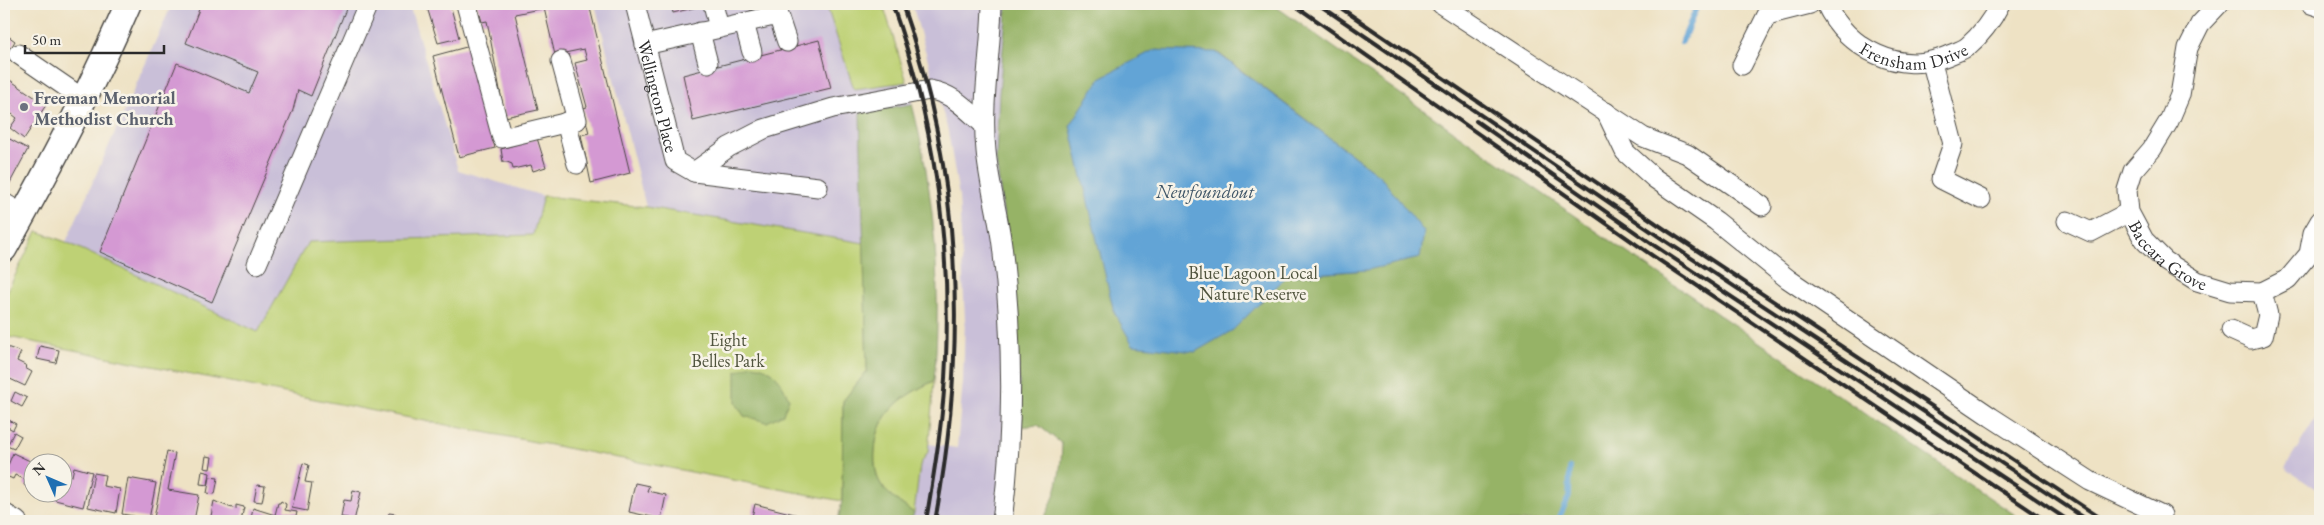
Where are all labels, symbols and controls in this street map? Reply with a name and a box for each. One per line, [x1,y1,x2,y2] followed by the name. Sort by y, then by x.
[25,22,164,54] scale bar
[32,30,61,49] text: 50 m
[1859,30,1969,52] street label: Frensham Drive
[1856,36,1971,74] text: Frensham Drive
[633,37,684,155] street label: Wellington Place
[34,86,176,130] place label: Freeman Memorial Methodist Church
[18,101,30,113] marker: Freeman Memorial Methodist Church
[1155,179,1255,204] water label: Newfoundout
[2124,216,2210,295] street label: Baccara Grove
[1188,261,1318,305] park label: Blue Lagoon Local Nature Reserve
[691,328,765,372] park label: Eight Belles Park
[22,452,72,502] north arrow
[28,458,50,479] text: N

